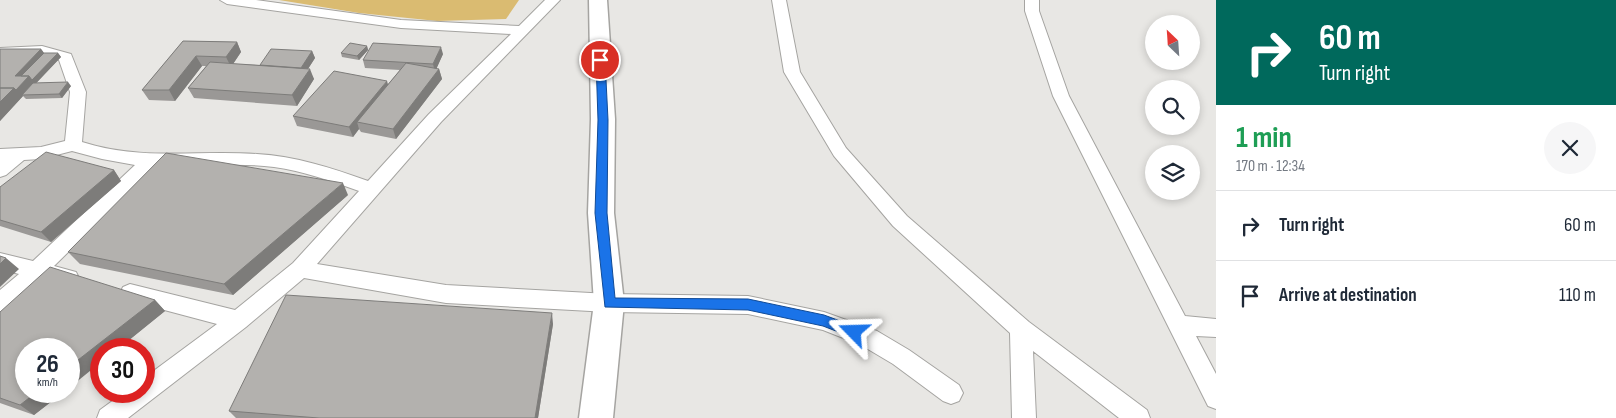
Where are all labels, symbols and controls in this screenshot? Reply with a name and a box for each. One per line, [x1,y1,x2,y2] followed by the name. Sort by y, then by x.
[1145,15,1200,70] north arrow
[1145,15,1200,200] map controls
[1319,17,1381,60] text: 60 m
[1236,20,1301,85] icon: right
[579,39,621,81] pin
[586,46,614,74] icon: arrive
[1319,60,1390,87] text: Turn right
[1145,80,1200,135] button: search
[1236,120,1292,156] text: 1 min
[1544,122,1596,174] button: close
[1145,145,1200,200] button: layers
[1236,157,1305,176] text: 170 m · 12:34
[1236,212,1264,240] icon: right
[1279,214,1344,237] text: Turn right
[1564,214,1596,237] text: 60 m
[1236,282,1264,310] icon: arrive
[1279,284,1417,307] text: Arrive at destination
[1559,284,1596,307] text: 110 m
[827,305,879,357] position arrow
[90,338,155,403] speed limit sign: 30
[36,349,59,380] text: 26
[37,375,58,390] text: km/h

